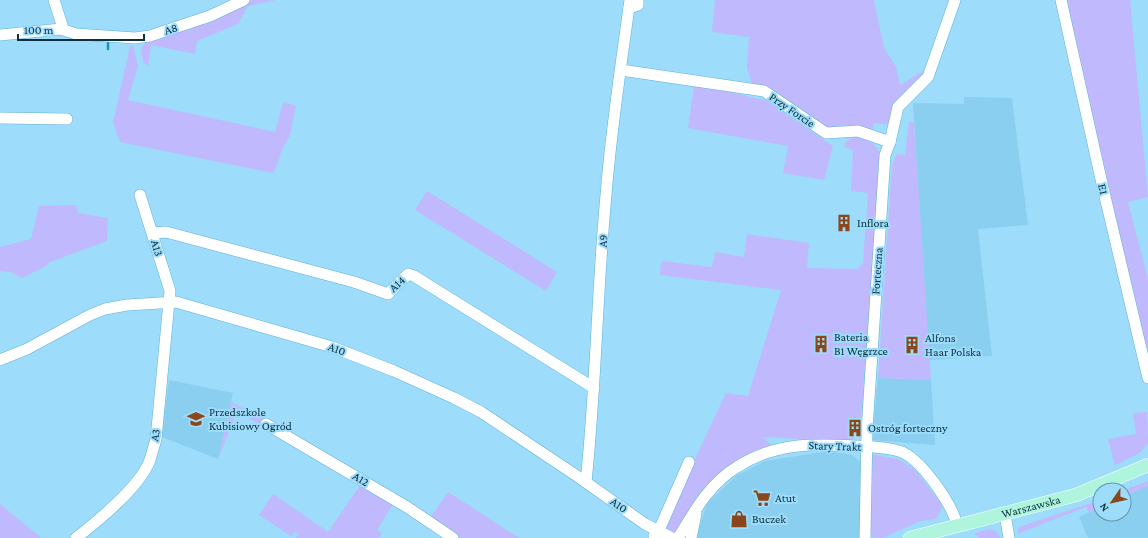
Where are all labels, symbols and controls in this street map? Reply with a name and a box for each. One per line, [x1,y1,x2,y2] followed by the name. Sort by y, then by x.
[18,16,144,42] scale bar
[163,20,179,38] street label: A8
[24,23,54,37] text: 100 m
[767,90,817,130] street label: Przy Forcie
[1095,182,1111,196] street label: E1
[834,213,854,233] building icon: Inflora
[857,216,890,230] place label: Inflora
[596,234,610,248] street label: A9
[148,238,166,258] street label: A13
[868,247,886,295] street label: Forteczna
[386,273,408,295] street label: A14
[834,330,888,358] place label: Bateria B1 Węgrzce
[925,331,982,359] place label: Alfons Haar Polska
[811,334,831,354] building icon: Bateria B1 Węgrzce
[902,335,922,355] building icon: Alfons Haar Polska
[326,339,348,359] street label: A10
[209,405,293,433] place label: Przedszkole Kubisiowy Ogród
[186,409,206,429] school or university icon: Przedszkole Kubisiowy Ogród
[845,418,865,438] building icon: Ostróg forteczny
[868,421,948,435] place label: Ostróg forteczny
[147,428,163,442] street label: A3
[808,438,863,454] street label: Stary Trakt
[350,469,372,489] street label: A12
[1092,482,1132,522] north arrow
[752,488,772,508] supermarket icon: Atut
[775,491,797,505] place label: Atut
[1000,492,1062,521] street label: Warszawska
[608,494,630,516] street label: A10
[1096,501,1111,514] text: N
[729,509,749,529] shop icon: Buczek
[752,512,786,526] place label: Buczek

